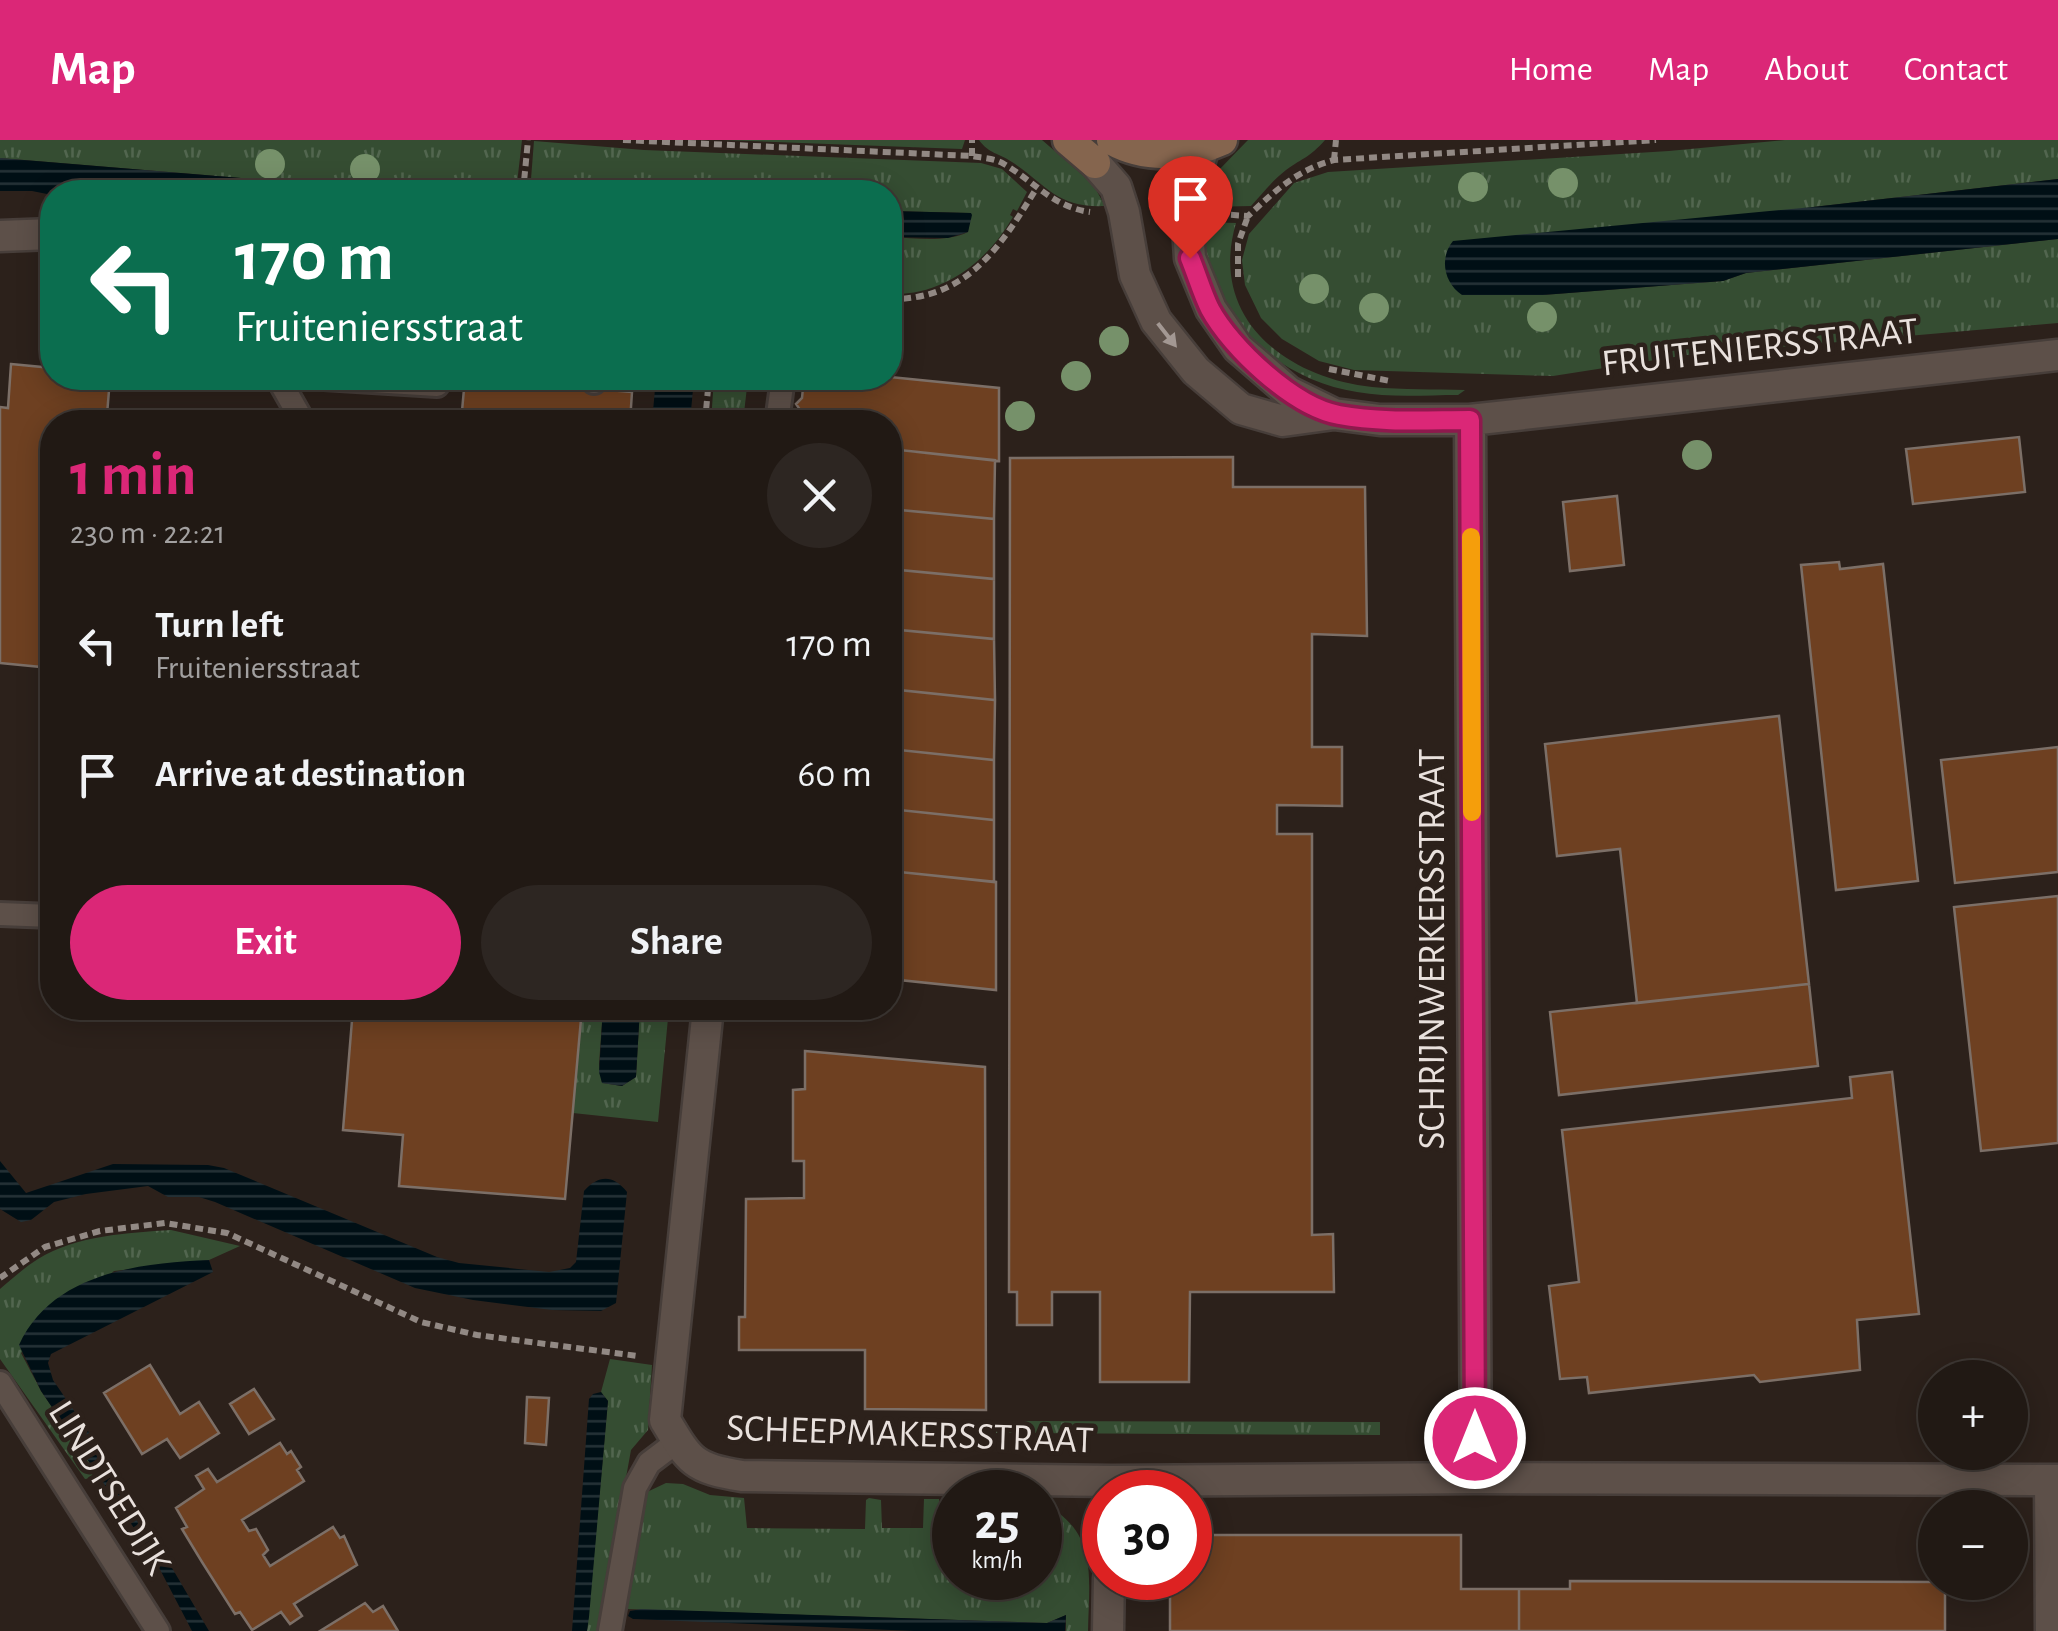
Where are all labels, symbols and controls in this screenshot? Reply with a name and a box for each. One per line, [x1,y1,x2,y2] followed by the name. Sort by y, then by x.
[50,46,136,94] text: Map
[1509,52,1593,87] text: Home
[1648,52,1709,87] text: Map
[1764,52,1849,87] text: About
[1904,52,2008,87] text: Contact
[1148,156,1233,259] pin
[1163,171,1218,226] icon: arrive
[70,220,200,350] icon: left
[235,223,394,293] text: 170 m
[235,305,523,350] text: Fruiteniersstraat
[1600,312,1920,384] street label: FRUITENIERSSTRAAT
[1156,322,1177,348] one-way arrow
[767,443,872,548] button: close
[70,446,196,506] text: 1 min
[70,517,225,549] text: 230 m · 22:21
[155,607,283,645] text: Turn left
[70,618,125,673] icon: left
[786,626,872,664] text: 170 m
[155,652,360,684] text: Fruiteniersstraat
[70,748,125,803] icon: arrive
[1414,748,1452,1150] street label: SCHRIJNWERKERSSTRAAT
[155,756,466,794] text: Arrive at destination
[797,756,872,794] text: 60 m
[70,885,461,1000] button: Exit
[481,885,872,1000] button: Share
[1918,1360,2028,1600] map controls
[1918,1360,2028,1470] button: +
[1423,1386,1527,1490] position arrow
[41,1395,177,1582] street label: LINDTSEDIJK
[726,1410,1094,1460] street label: SCHEEPMAKERSSTRAAT
[1082,1470,1212,1600] speed limit sign: 30
[1918,1490,2028,1600] button: −
[974,1498,1020,1548] text: 25
[971,1548,1023,1573] text: km/h

